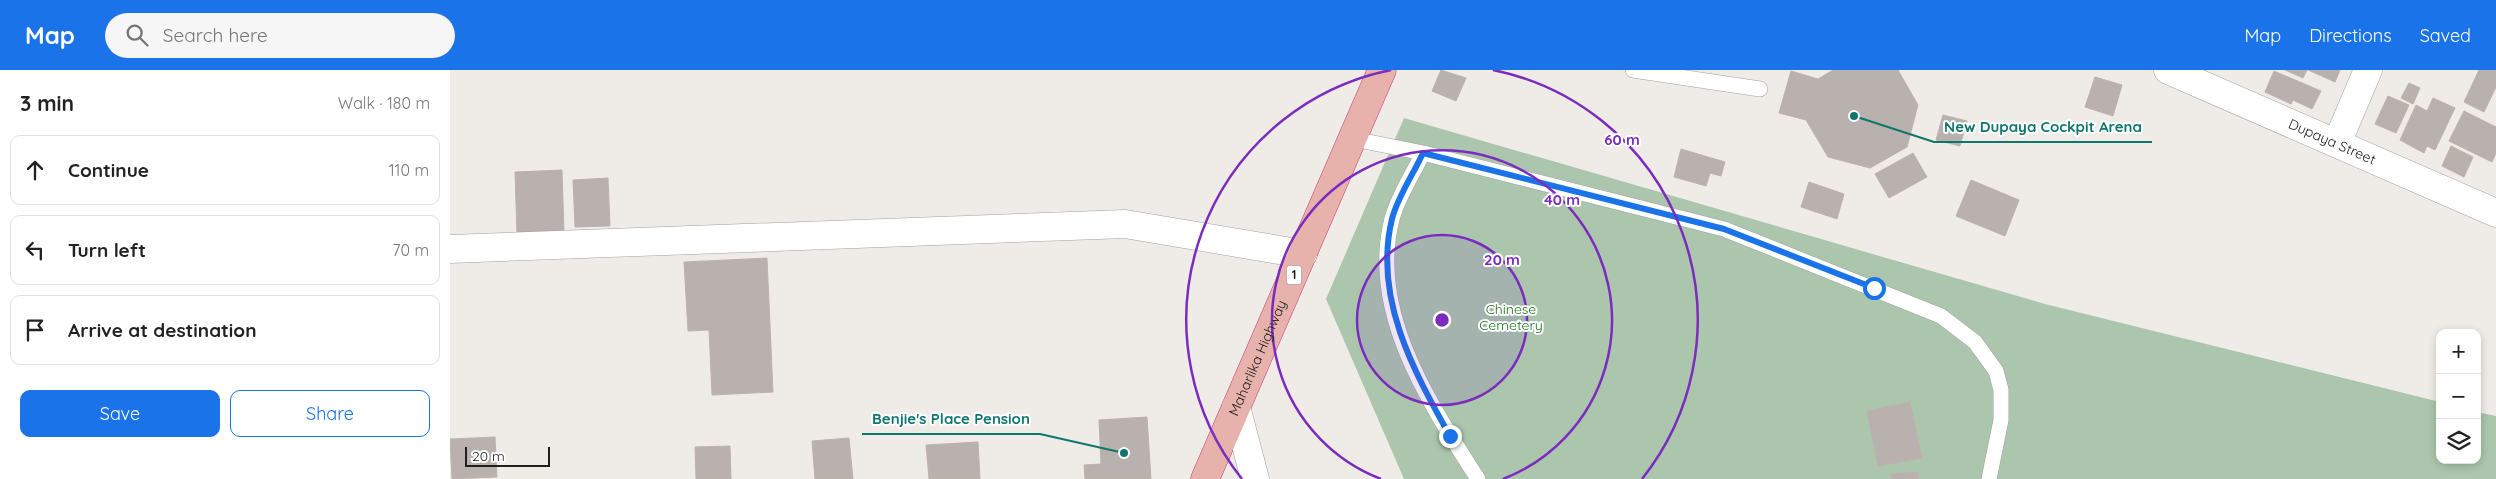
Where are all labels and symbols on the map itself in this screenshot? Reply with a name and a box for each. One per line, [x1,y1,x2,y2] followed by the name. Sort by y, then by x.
[1934,112,2152,142] callout: New Dupaya Cockpit Arena
[2286,115,2379,169] street label: Dupaya Street
[1944,117,2142,136] text: New Dupaya Cockpit Arena
[1604,130,1640,149] text: 60 m
[1544,190,1580,209] text: 40 m
[1484,250,1520,269] text: 20 m
[1286,266,1302,284] road number: 1
[1863,277,1886,300] route start
[1224,297,1290,419] street label: Maharlika Highway
[1479,300,1543,334] park label: Chinese Cemetery
[1433,311,1451,329] centre of rings
[862,404,1040,434] callout: Benjie's Place Pension
[872,409,1030,428] text: Benjie's Place Pension
[1439,425,1462,448] route end
[465,444,550,467] scale bar

